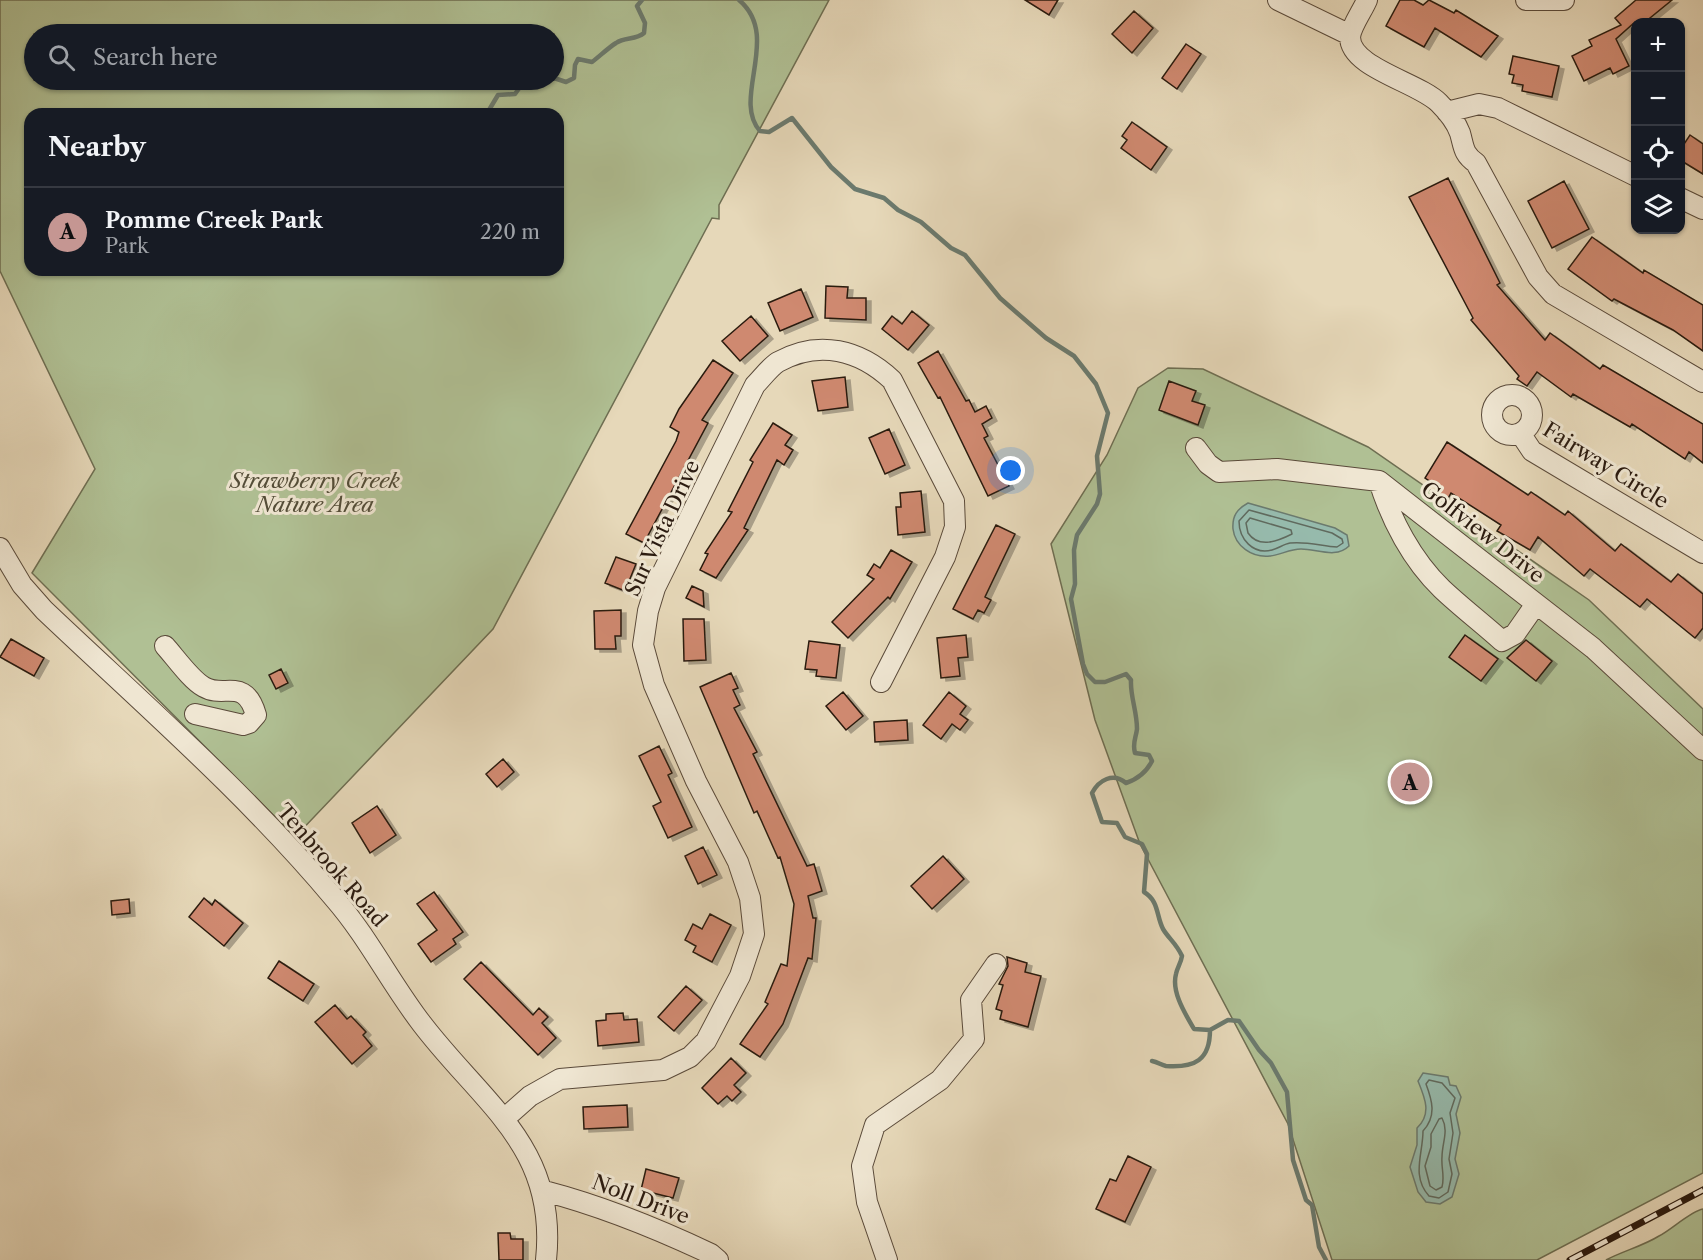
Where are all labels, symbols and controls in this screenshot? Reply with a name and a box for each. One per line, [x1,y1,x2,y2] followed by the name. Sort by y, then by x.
[1631,18,1685,234] map controls
[1631,18,1685,72] button: +
[24,24,564,90] search box
[45,41,78,74] icon: search
[93,44,218,71] text: Search here
[1631,72,1685,126] button: −
[1631,126,1685,180] button: locate
[48,131,146,163] text: Nearby
[1631,180,1685,234] button: layers
[105,207,323,234] text: Pomme Creek Park
[60,220,75,244] text: A
[480,220,540,244] text: 220 m
[105,234,148,258] text: Park
[1539,416,1673,514] street label: Fairway Circle
[619,456,705,600] street label: Sur Vista Drive
[996,456,1025,485] your location
[228,468,400,517] park label: Strawberry Creek Nature Area
[1416,476,1550,588] street label: Golfview Drive
[1390,760,1430,804] pin: A
[272,798,392,932] street label: Tenbrook Road
[589,1169,693,1229] street label: Noll Drive

